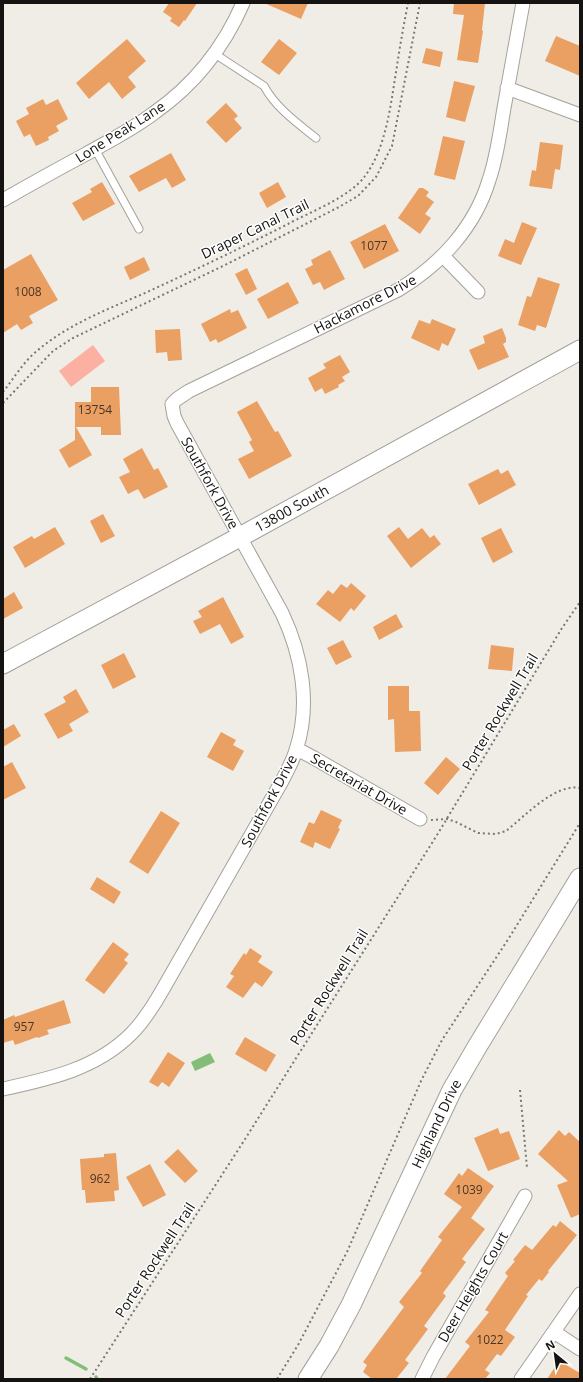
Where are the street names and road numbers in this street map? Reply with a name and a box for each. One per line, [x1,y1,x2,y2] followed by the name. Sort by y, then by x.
[71,96,168,167] street label: Lone Peak Lane
[198,194,312,263] street label: Draper Canal Trail
[310,269,419,338] street label: Hackamore Drive
[177,433,244,532] street label: Southfork Drive
[251,480,332,536] street label: 13800 South
[457,650,542,774] street label: Porter Rockwell Trail
[308,748,411,819] street label: Secretariat Drive
[236,751,301,850] street label: Southfork Drive
[285,925,372,1048] street label: Porter Rockwell Trail
[407,1075,465,1171] street label: Highland Drive
[110,1199,199,1321] street label: Porter Rockwell Trail
[433,1228,512,1346] street label: Deer Heights Court

